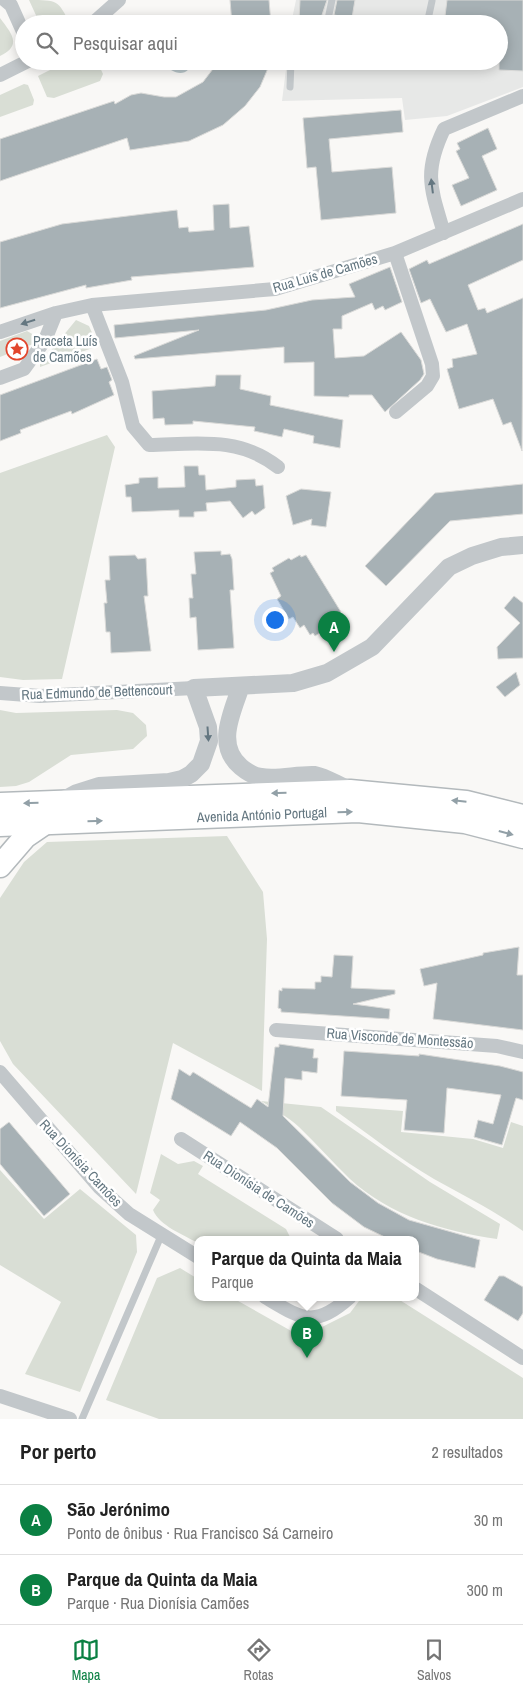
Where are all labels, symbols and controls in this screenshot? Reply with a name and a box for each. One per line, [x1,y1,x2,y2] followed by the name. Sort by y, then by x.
[15,15,508,70] search box
[33,29,61,57] icon: search
[73,30,178,56] text: Pesquisar aqui
[428,178,436,194] one-way arrow
[271,249,380,297] street label: Rua Luís de Camões
[20,318,35,326] one-way arrow
[33,332,98,366] place label: Praceta Luís de Camões
[5,337,29,361] place icon: Praceta Luís de Camões
[262,607,288,633] your location
[318,611,350,652] pin: A
[21,680,173,704] street label: Rua Edmundo de Bettencourt
[204,727,212,743] one-way arrow
[271,790,287,798] one-way arrow
[450,797,466,805] one-way arrow
[23,799,39,807] one-way arrow
[195,803,327,826] street label: Avenida António Portugal
[338,807,354,815] one-way arrow
[88,816,104,824] one-way arrow
[498,829,513,837] one-way arrow
[326,1024,474,1052] street label: Rua Visconde de Montessão
[36,1116,126,1211] street label: Rua Dionísia Camões
[200,1146,318,1232] street label: Rua Dionísia de Camões
[194,1236,419,1301] popup
[211,1245,402,1271] text: Parque da Quinta da Maia
[211,1271,254,1293] text: Parque
[291,1317,323,1358] pin: B
[20,1437,97,1466] text: Por perto
[432,1441,503,1463] text: 2 resultados
[67,1496,170,1522] text: São Jerónimo
[31,1509,41,1531] text: A
[474,1509,503,1531] text: 30 m
[67,1522,333,1544] text: Ponto de ônibus · Rua Francisco Sá Carneiro
[67,1566,258,1592] text: Parque da Quinta da Maia
[31,1579,41,1601] text: B
[467,1579,503,1601] text: 300 m
[67,1592,249,1614] text: Parque · Rua Dionísia Camões
[72,1636,100,1684] tab: Mapa
[244,1636,274,1684] tab: Rotas
[417,1636,451,1684] tab: Salvos

